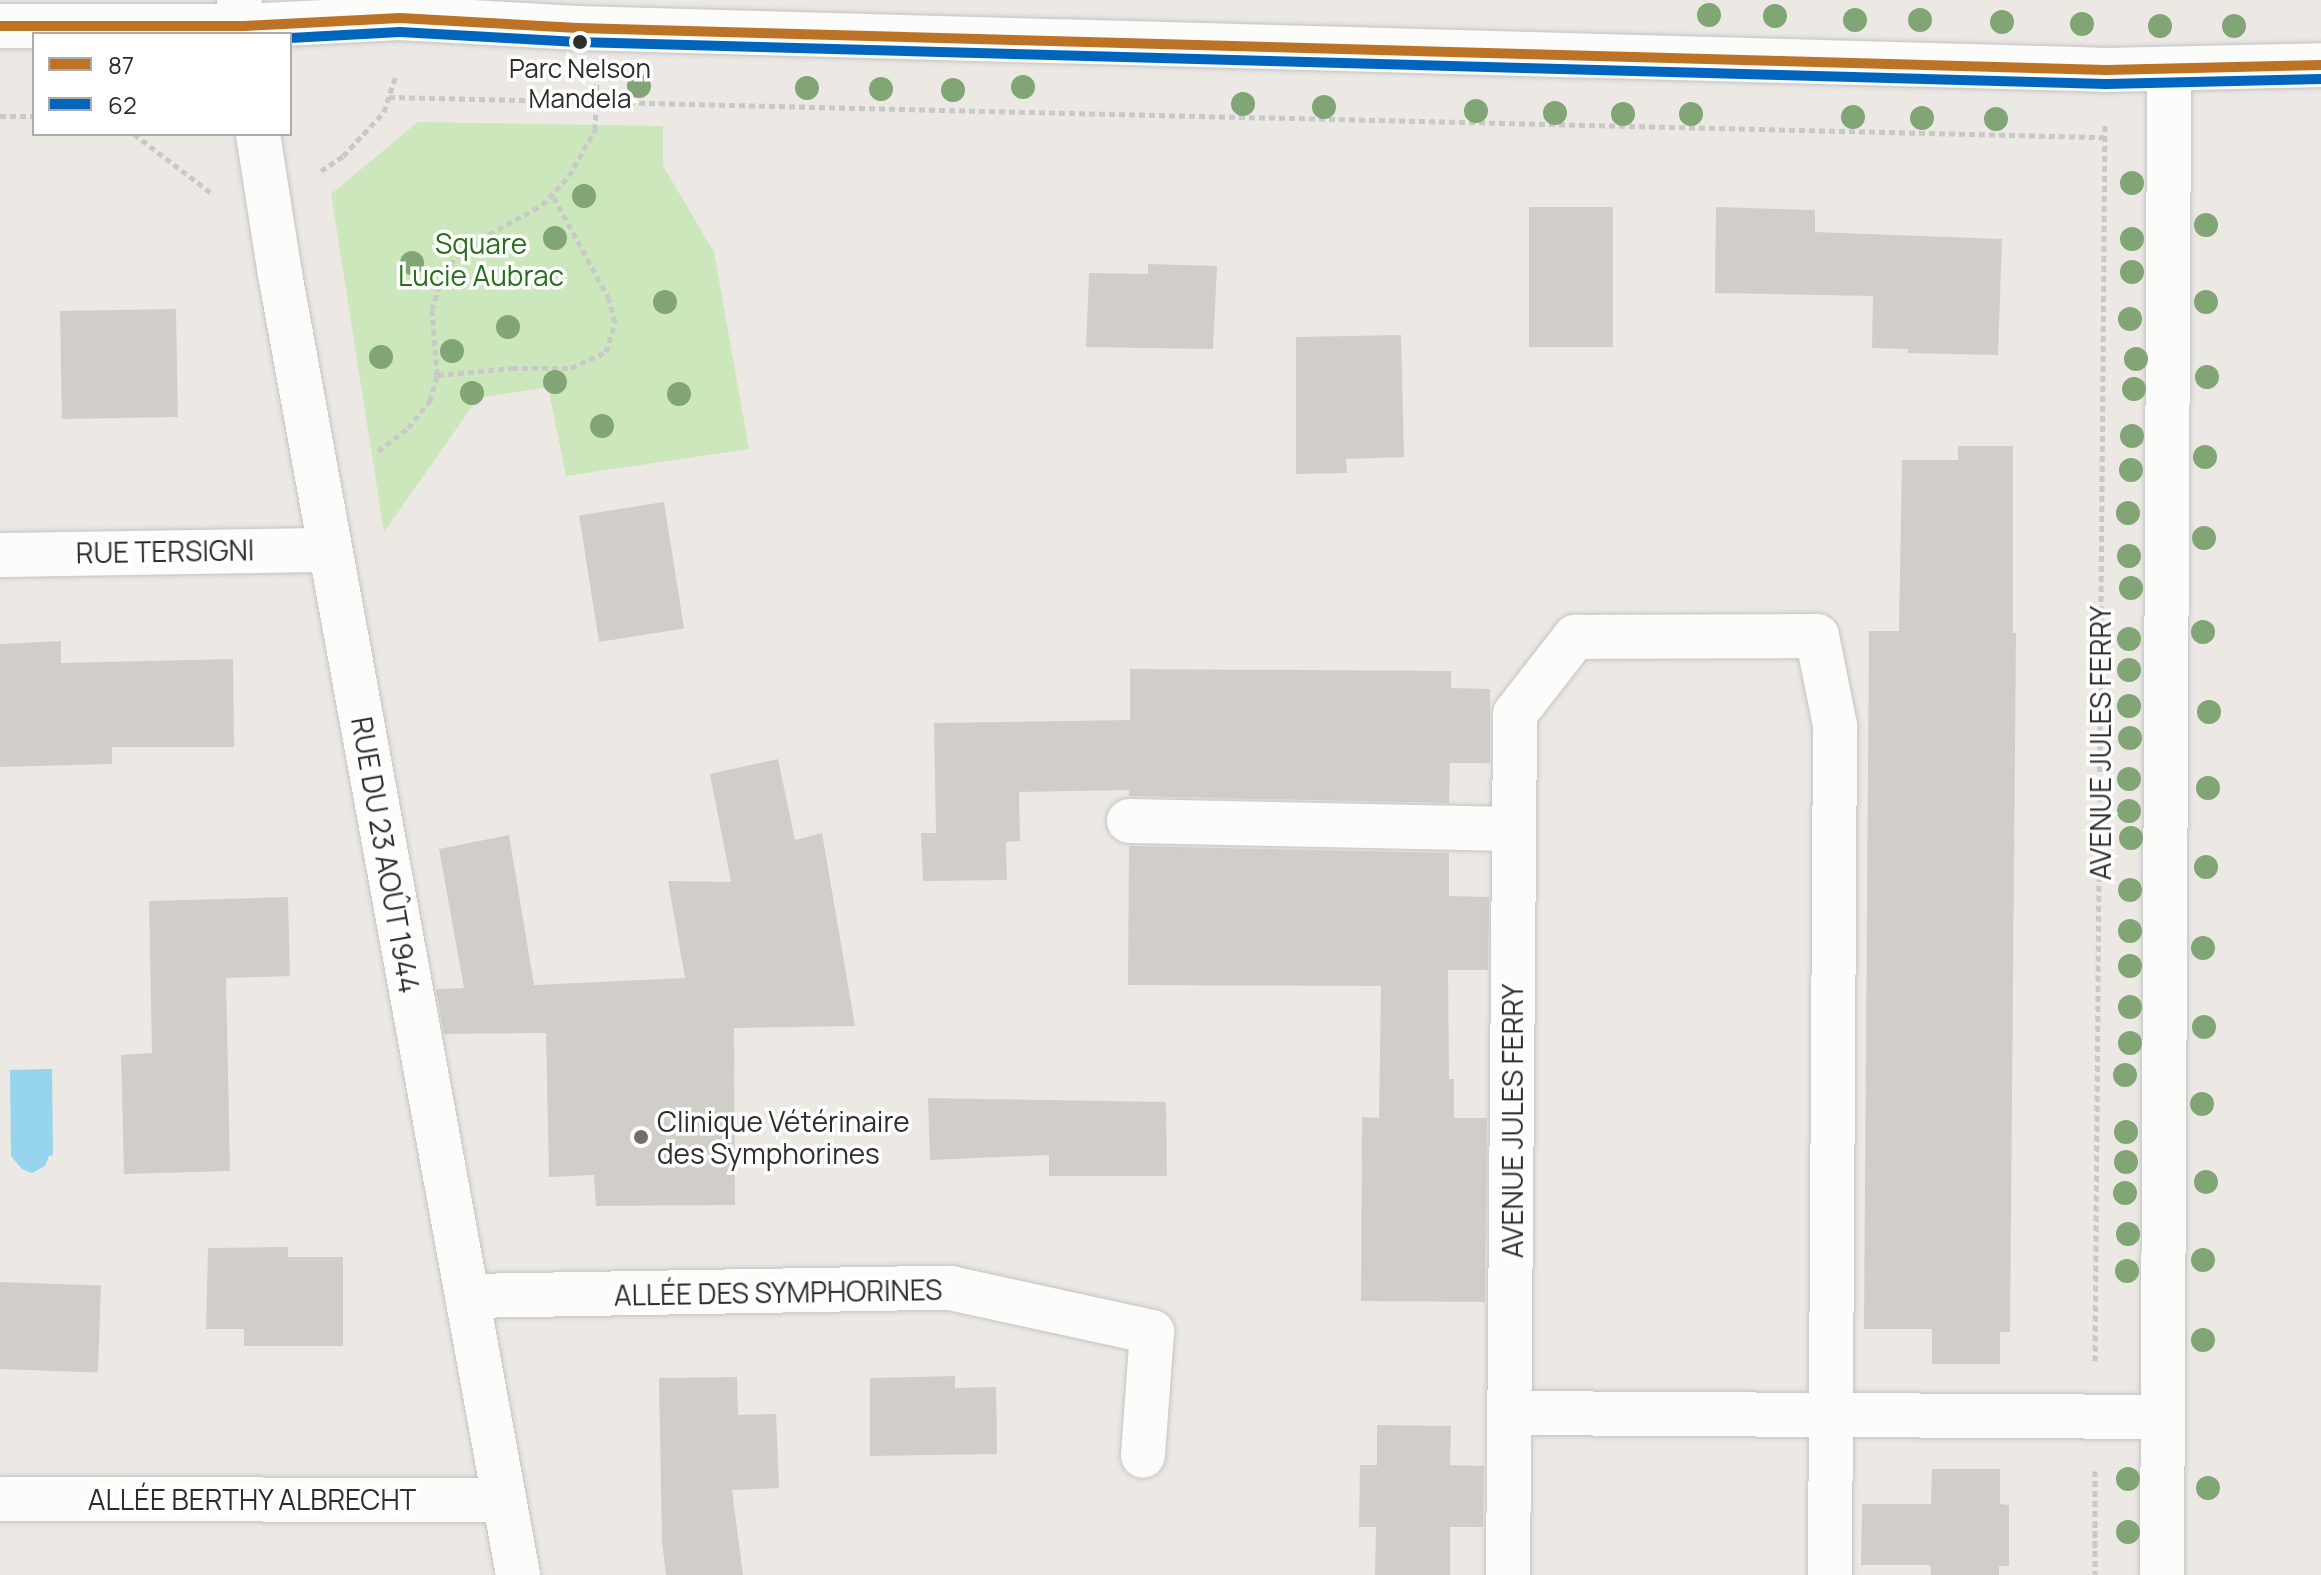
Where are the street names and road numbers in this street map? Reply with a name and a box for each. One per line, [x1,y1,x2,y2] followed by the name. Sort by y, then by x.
[76,533,254,569] street label: RUE TERSIGNI
[2083,606,2117,880] street label: AVENUE JULES FERRY
[345,714,427,996] street label: RUE DU 23 AOÛT 1944
[1495,984,1529,1258] street label: AVENUE JULES FERRY
[614,1272,942,1312] street label: ALLÉE DES SYMPHORINES
[87,1482,417,1516] street label: ALLÉE BERTHY ALBRECHT

